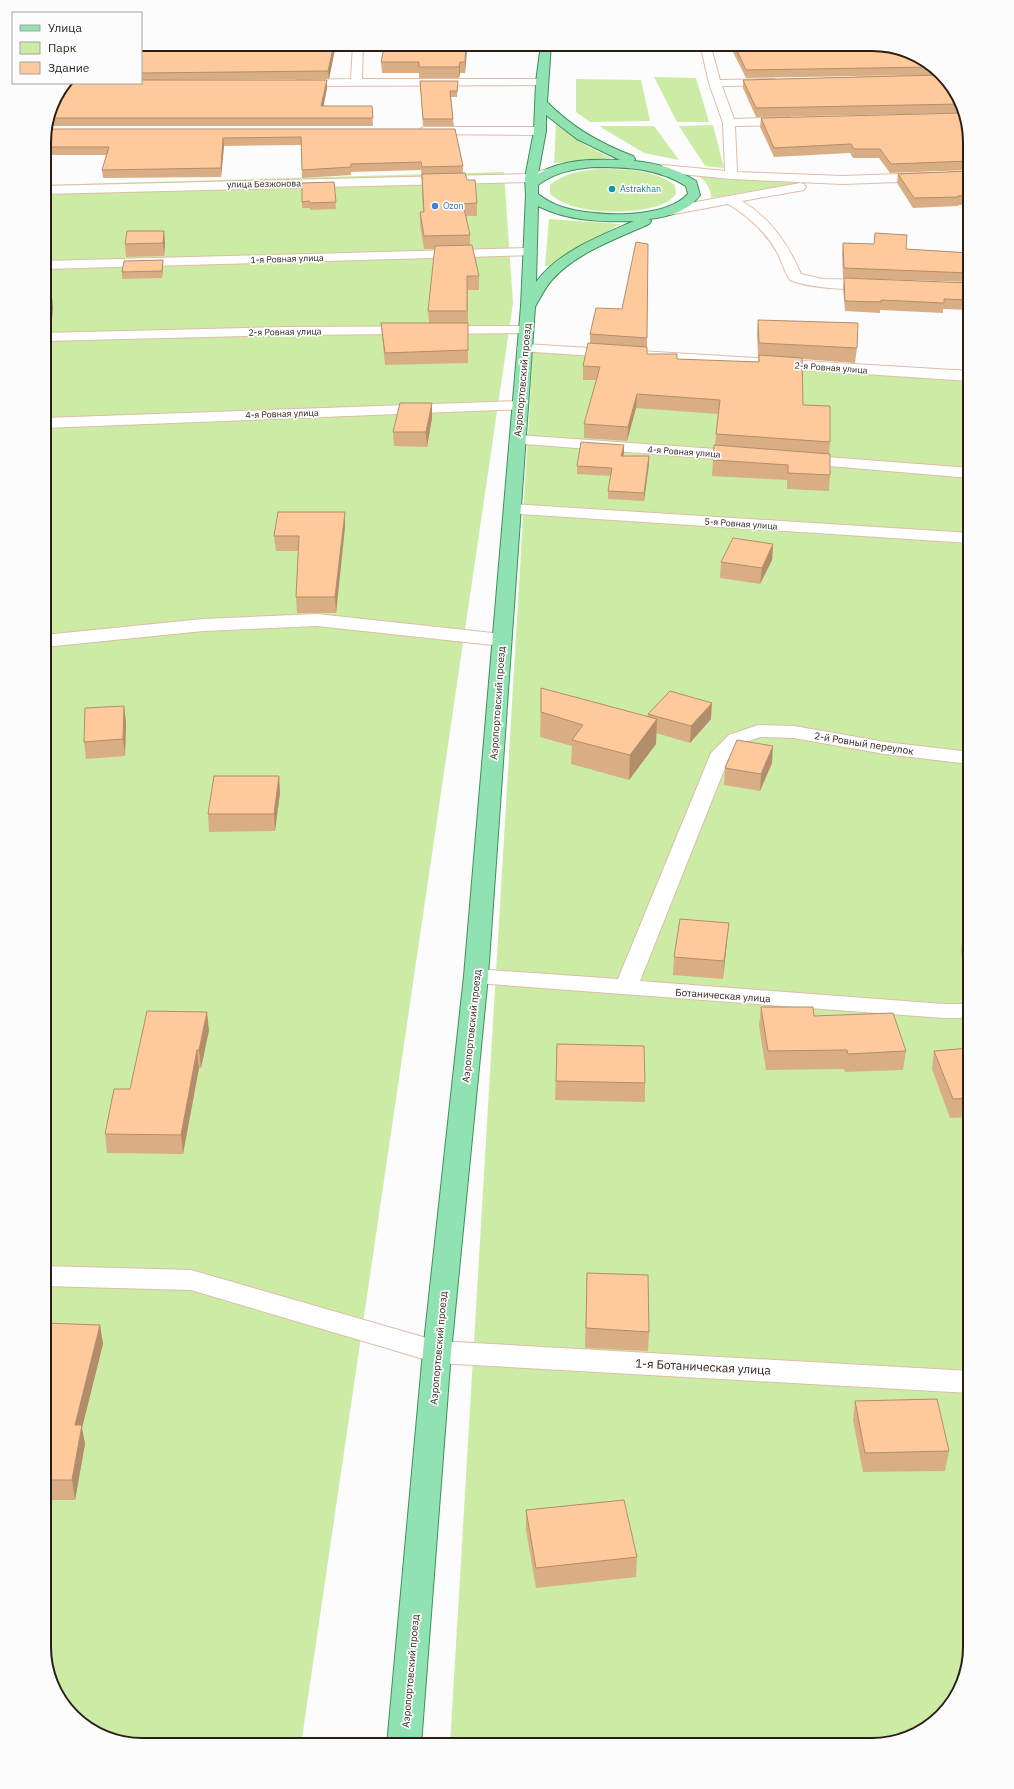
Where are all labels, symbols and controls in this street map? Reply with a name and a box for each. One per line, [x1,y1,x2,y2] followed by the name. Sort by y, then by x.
[12,12,142,84] legend
[48,20,82,35] text: Улица
[48,40,77,55] text: Парк
[48,60,90,75] text: Здание
[227,177,301,190] street label: улица Безжонова
[620,183,661,194] place label: Astrakhan
[607,184,617,194] marker: Astrakhan
[443,200,464,211] place label: Ozon
[430,201,440,211] marker: Ozon
[250,252,324,265] street label: 1-я Ровная улица
[511,323,534,437] street label: Аэропортовский проезд
[248,325,322,338] street label: 2-я Ровная улица
[794,359,868,376] street label: 2-я Ровная улица
[245,407,319,420] street label: 4-я Ровная улица
[647,443,721,460] street label: 4-я Ровная улица
[704,515,778,532] street label: 5-я Ровная улица
[487,646,508,760] street label: Аэропортовский проезд
[813,729,915,758] street label: 2-й Ровный переулок
[459,969,484,1083] street label: Аэропортовский проезд
[675,986,772,1005] street label: Ботаническая улица
[427,1291,450,1405] street label: Аэропортовский проезд
[635,1355,772,1378] street label: 1-я Ботаническая улица
[399,1614,422,1728] street label: Аэропортовский проезд

